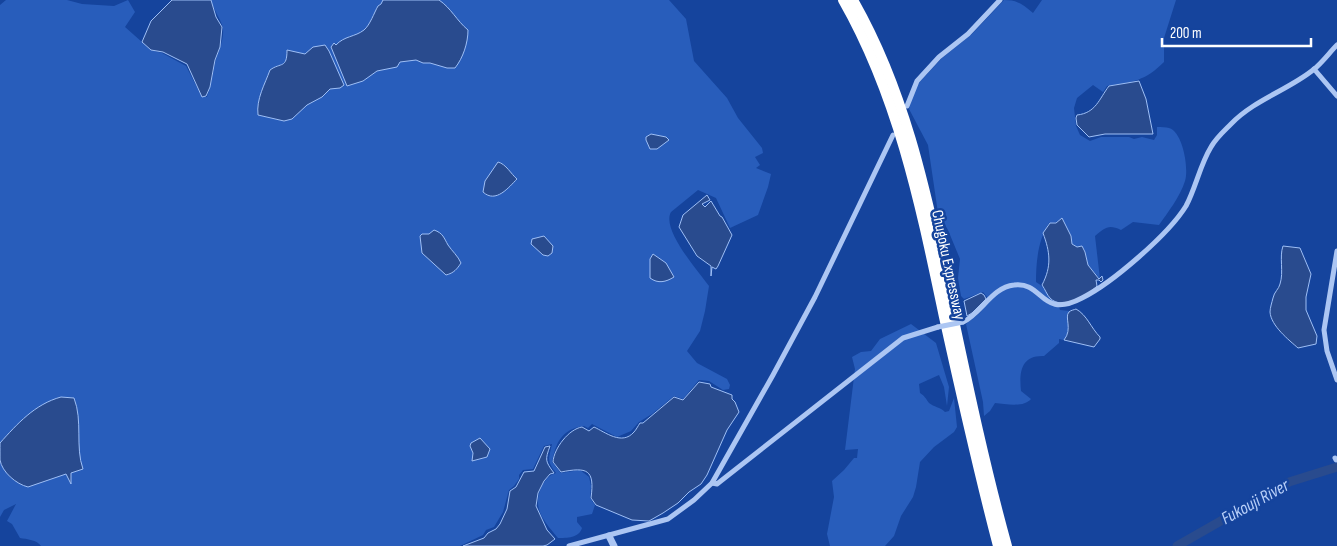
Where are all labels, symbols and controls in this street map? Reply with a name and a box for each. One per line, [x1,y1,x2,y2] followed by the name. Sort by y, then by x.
[1162,15,1311,47] scale bar
[1170,24,1202,43] text: 200 m
[927,208,969,322] street label: Chugoku Expressway
[1217,474,1293,529] water label: Fukouji River

